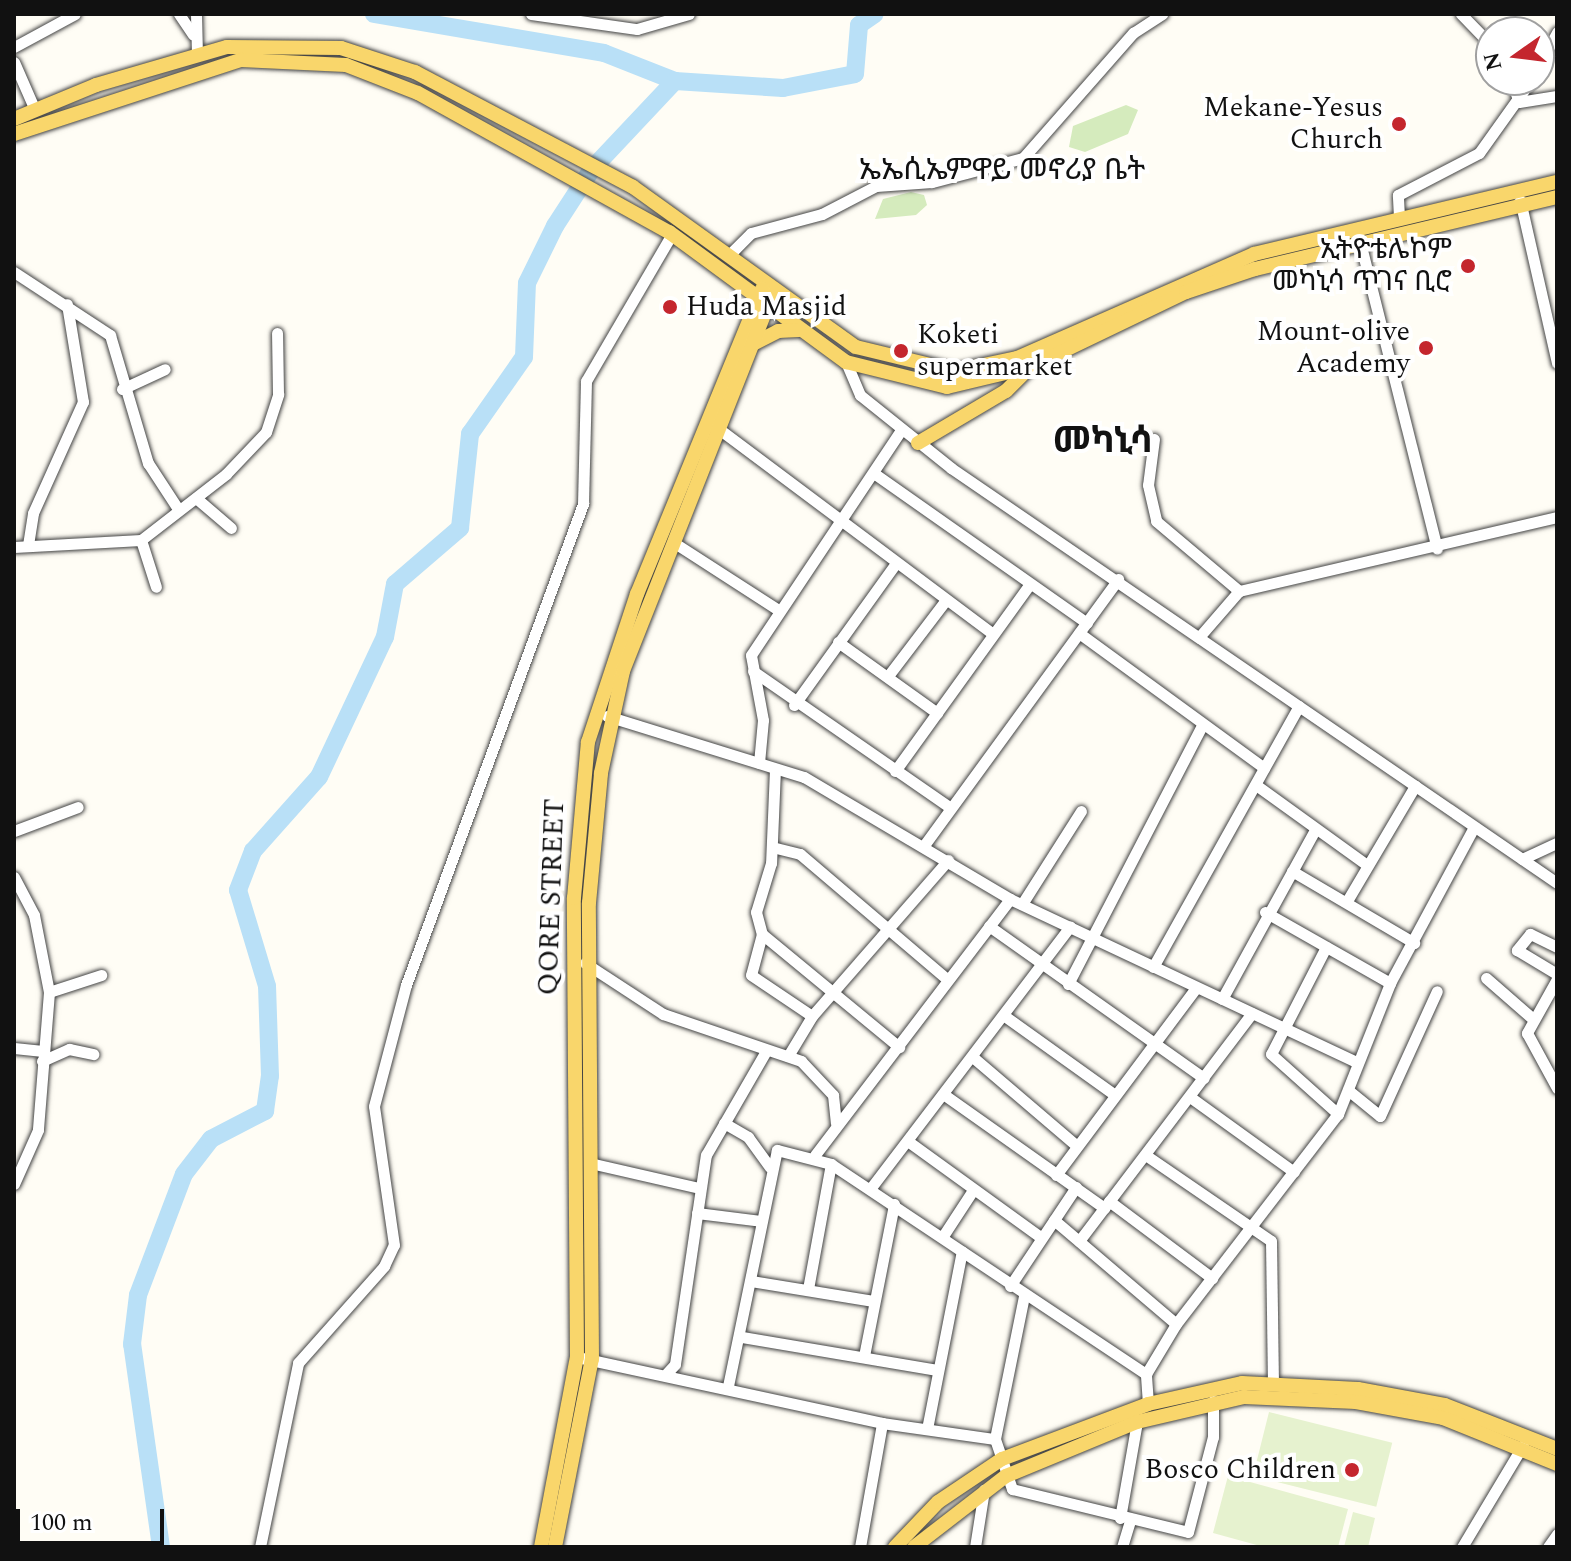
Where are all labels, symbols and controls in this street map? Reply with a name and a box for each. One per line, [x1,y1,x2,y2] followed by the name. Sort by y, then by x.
[1475,16,1555,96] north arrow
[1475,49,1511,74] text: N
[1203,91,1383,157] place label: Mekane-Yesus Church
[1390,115,1408,133] marker: Mekane-Yesus Church
[859,152,1145,188] district label: ኤኤሲኤምዋይ መኖሪያ ቤት
[1272,233,1452,299] place label: ኢትዮቴሌኮም መካኒሳ ጥገና ቢሮ
[1459,257,1477,275] marker: ኢትዮቴሌኮም መካኒሳ ጥገና ቢሮ
[686,290,847,324] place label: Huda Masjid
[661,298,679,316] marker: Huda Masjid
[1257,315,1410,381] place label: Mount-olive Academy
[917,318,1073,384] place label: Koketi supermarket
[1417,339,1435,357] marker: Mount-olive Academy
[892,342,910,360] marker: Koketi supermarket
[1053,420,1153,464] district label: መካኒሳ
[532,798,572,996] street label: QORE STREET
[1144,1453,1336,1487] place label: Bosco Children
[1343,1461,1361,1479] marker: Bosco Children
[20,1493,168,1543] scale bar
[30,1505,93,1541] text: 100 m

